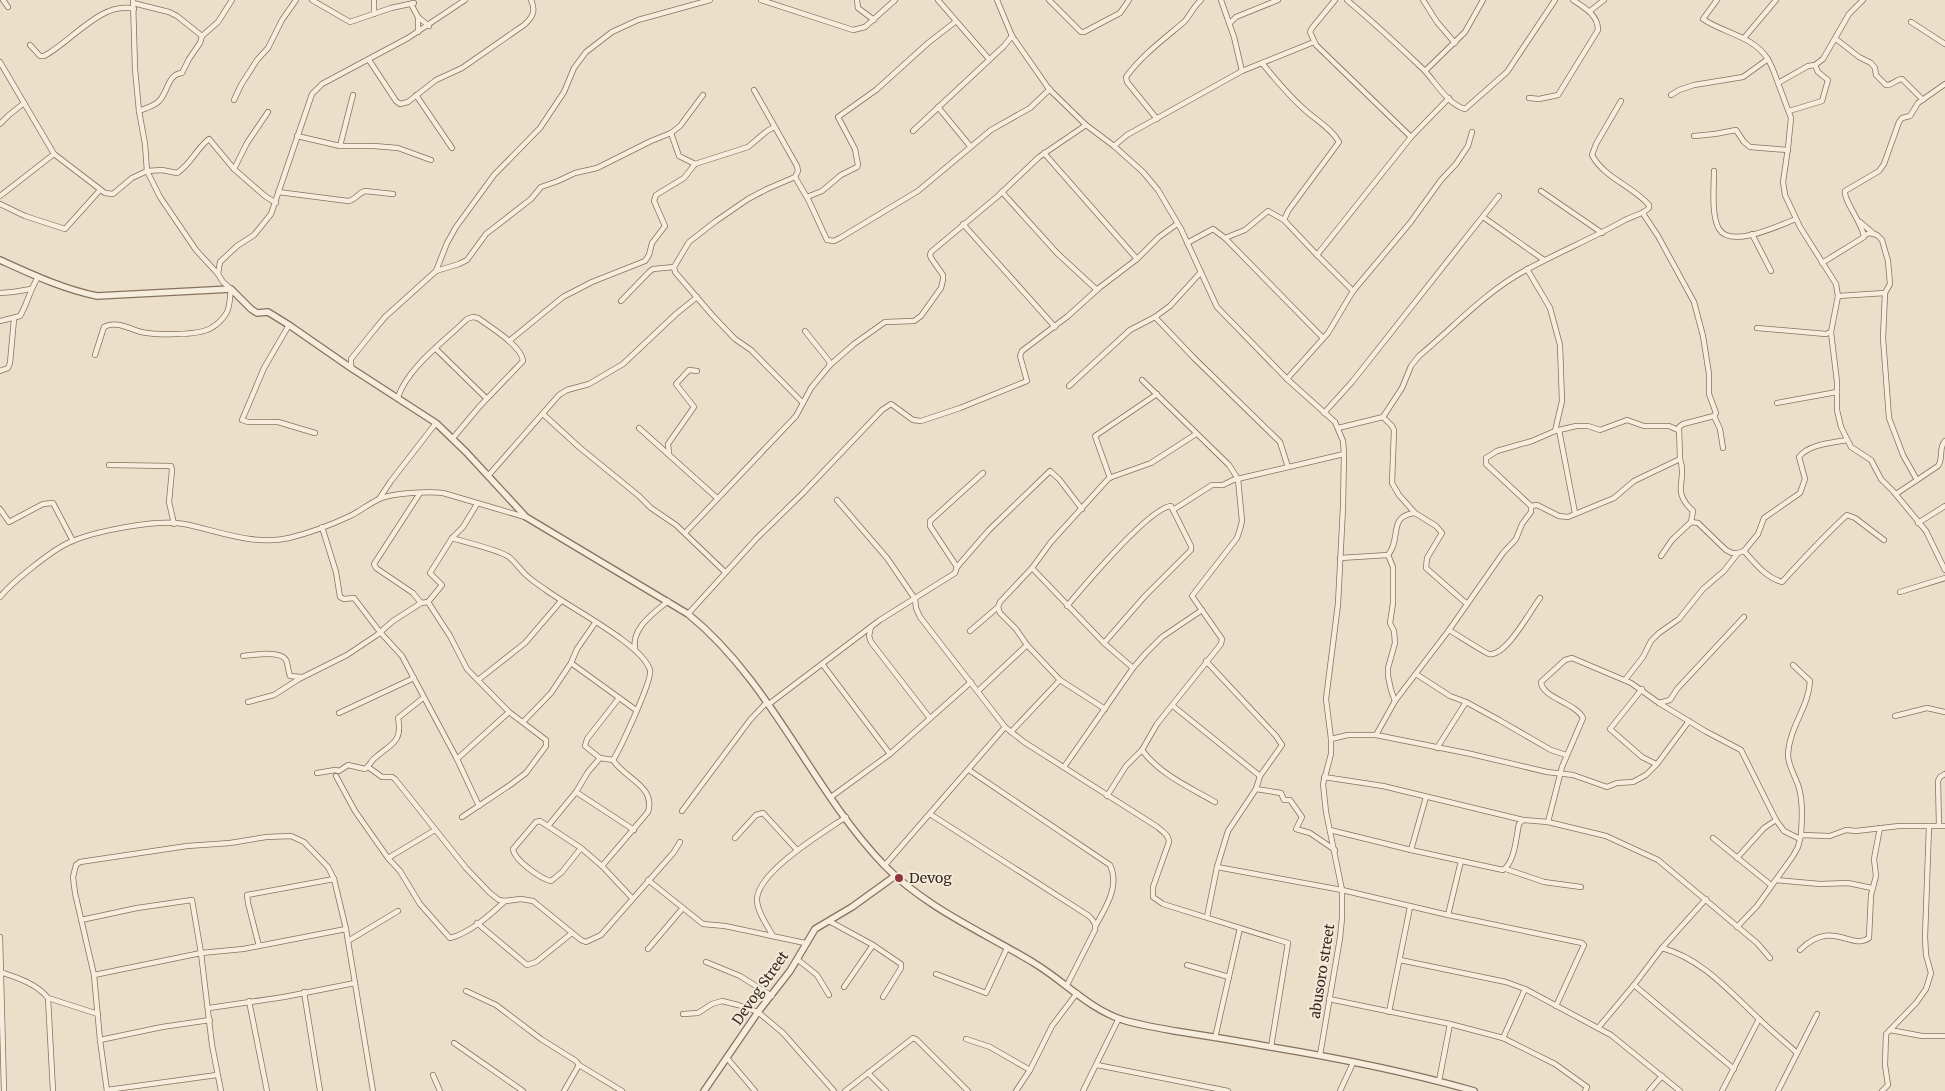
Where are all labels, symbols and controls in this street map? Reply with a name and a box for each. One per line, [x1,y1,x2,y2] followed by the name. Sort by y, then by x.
[909,869,952,887] place label: Devog
[893,872,905,884] marker: Devog
[1306,922,1338,1020] street label: abusoro street
[728,947,792,1028] street label: Devog Street

